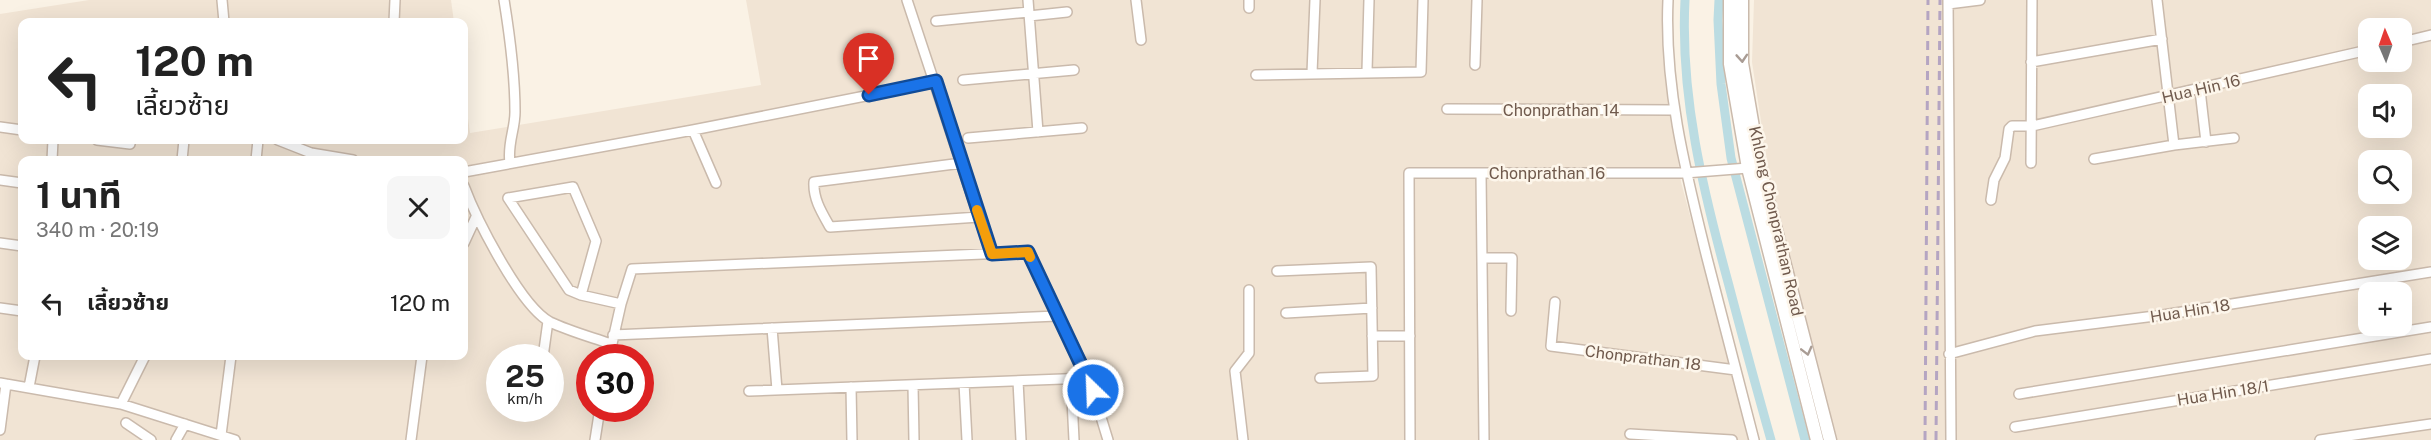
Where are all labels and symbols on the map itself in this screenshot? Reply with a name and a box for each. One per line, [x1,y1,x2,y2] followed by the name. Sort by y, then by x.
[2358,18,2412,72] north arrow
[843,33,894,95] pin
[1736,54,1749,63] one-way arrow
[2160,71,2242,107] street label: Hua Hin 16
[1503,101,1619,120] street label: Chonprathan 14
[1745,124,1807,318] street label: Khlong Chonprathan Road
[1489,164,1605,183] street label: Chonprathan 16
[2149,295,2231,327] street label: Hua Hin 18
[1584,341,1702,375] street label: Chonprathan 18
[576,344,654,422] speed limit sign: 30
[1800,345,1812,356] one-way arrow
[1061,358,1125,422] position arrow
[2176,376,2270,410] street label: Hua Hin 18/1

